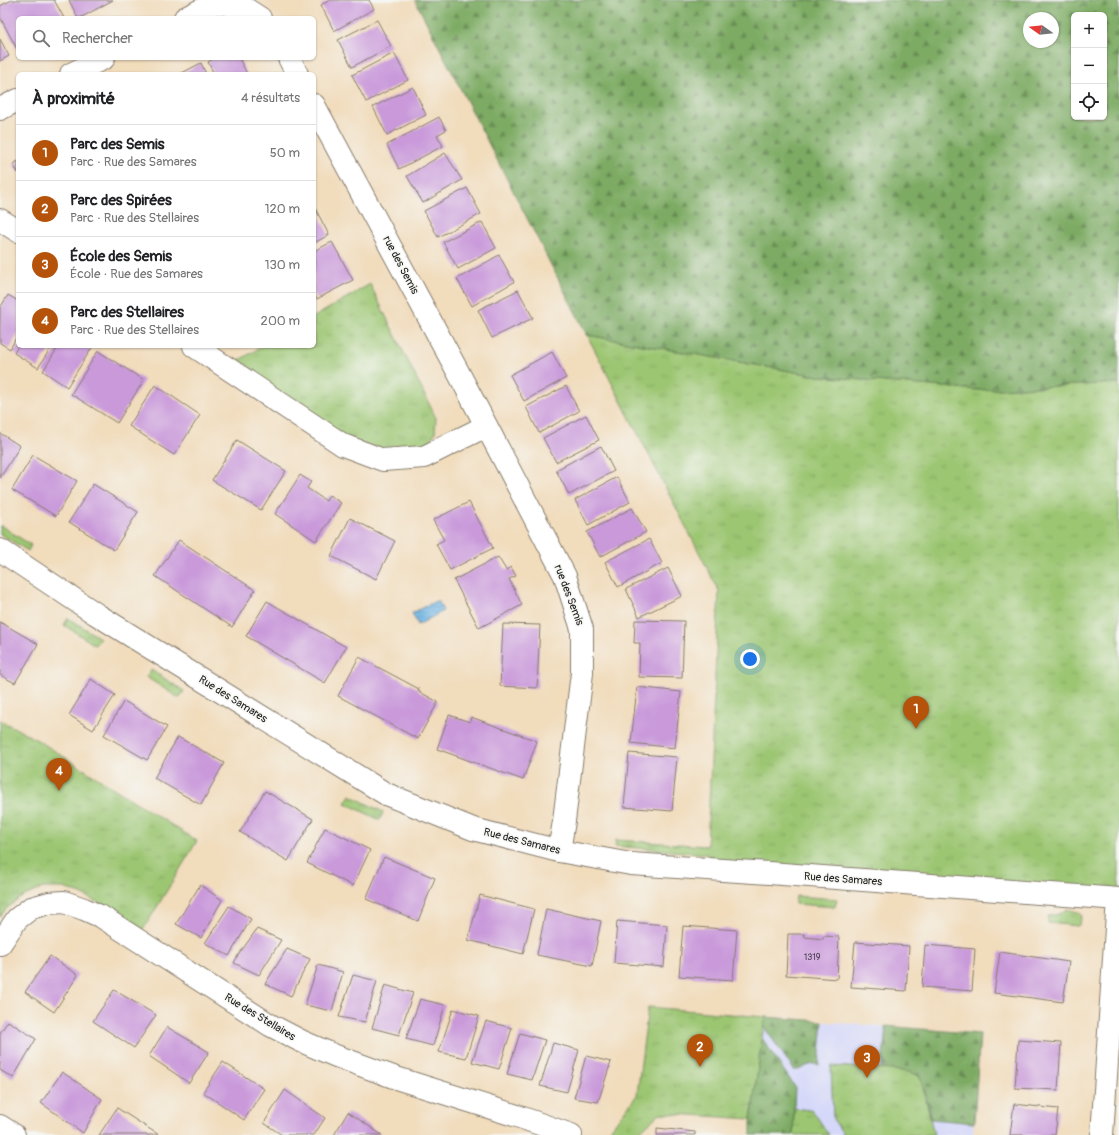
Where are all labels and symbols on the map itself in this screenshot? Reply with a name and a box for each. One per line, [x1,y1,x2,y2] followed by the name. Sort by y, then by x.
[1023,12,1059,48] north arrow
[380,234,422,296] street label: rue des Semis
[551,563,587,627] street label: rue des Semis
[740,649,760,669] your location
[196,673,270,725] street label: Rue des Samares
[903,696,929,729] pin: 1
[46,758,72,791] pin: 4
[482,825,562,857] street label: Rue des Samares
[803,870,883,888] street label: Rue des Samares
[804,952,821,963] house number: 1319
[222,991,298,1043] street label: Rue des Stellaires
[687,1034,713,1067] pin: 2
[854,1045,880,1078] pin: 3

